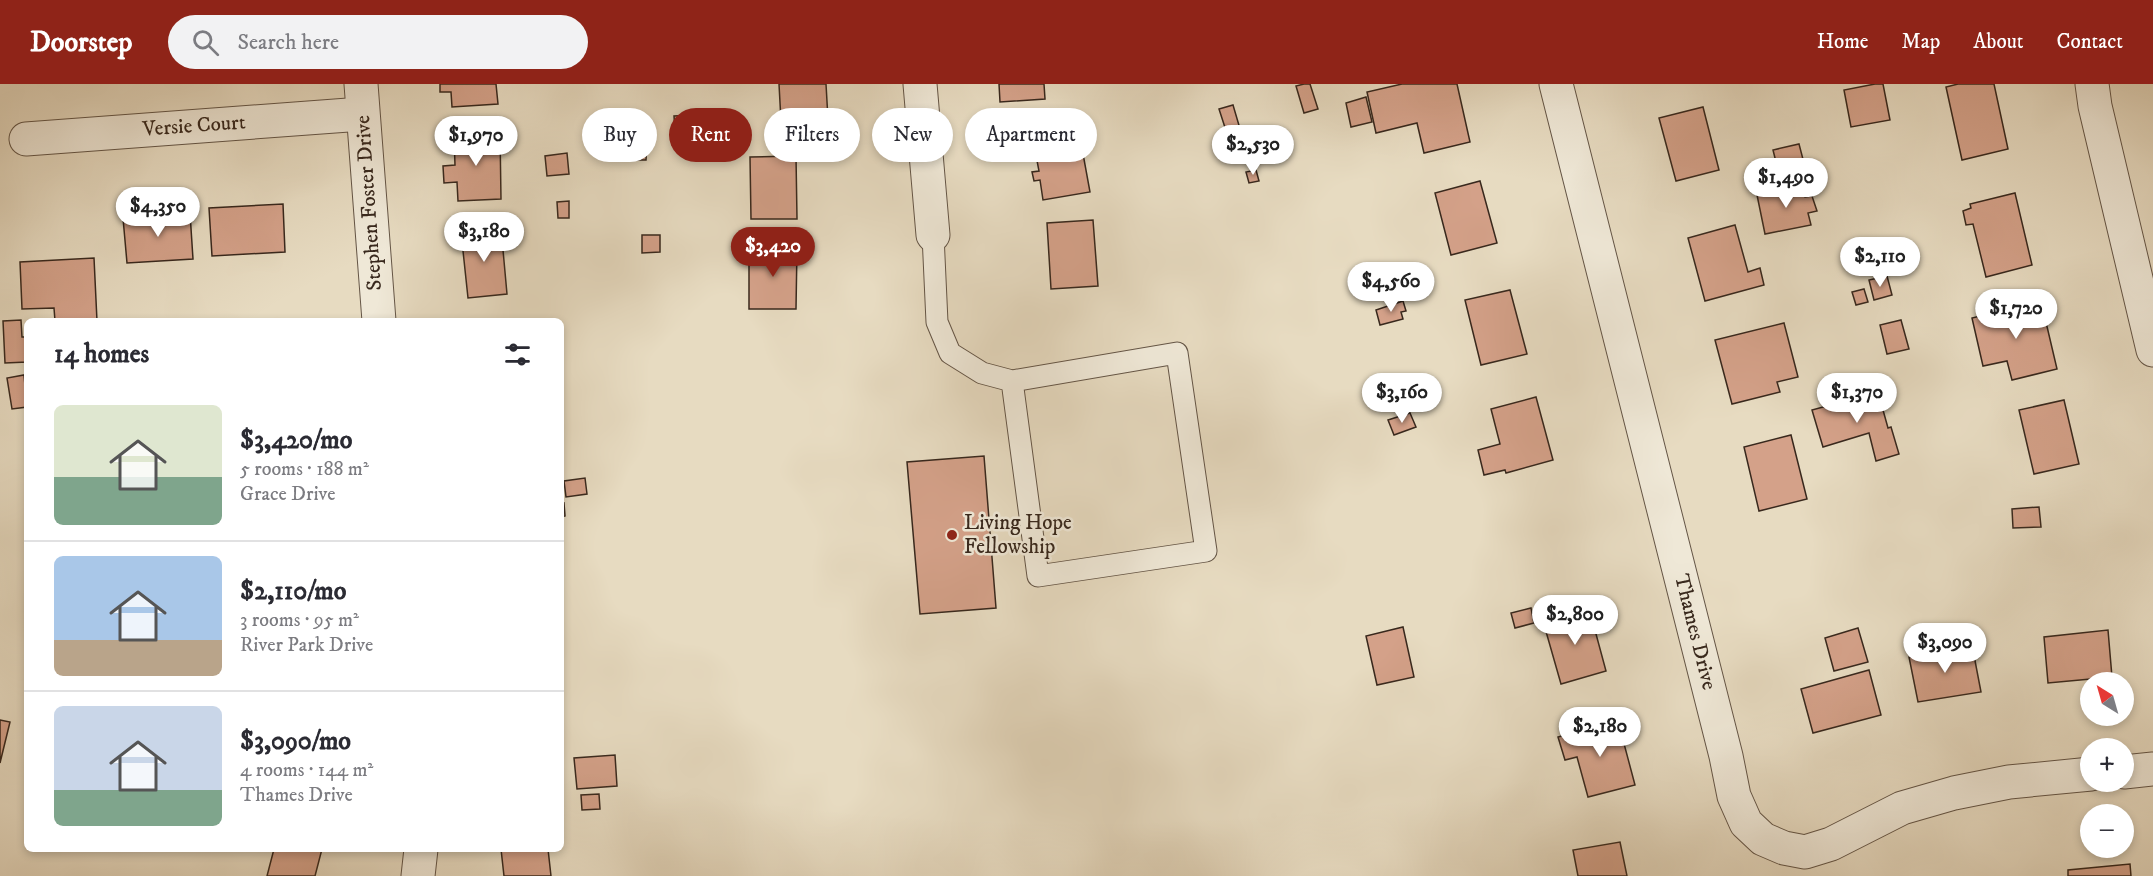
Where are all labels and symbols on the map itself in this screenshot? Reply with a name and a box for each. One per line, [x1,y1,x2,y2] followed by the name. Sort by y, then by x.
[141,109,247,143] street label: Versie Court
[350,114,388,292] street label: Stephen Foster Drive
[427,116,525,167] pin: $1,970
[1204,125,1302,176] pin: $2,530
[1737,158,1835,209] pin: $1,490
[109,187,207,238] pin: $4,350
[435,212,533,263] pin: $3,180
[724,227,822,278] pin: $3,420
[1831,237,1929,288] pin: $2,110
[1342,262,1440,313] pin: $4,560
[1967,289,2065,340] pin: $1,720
[1353,373,1451,424] pin: $3,160
[1808,373,1906,424] pin: $1,370
[964,510,1072,560] place label: Living Hope Fellowship
[945,528,959,542] marker: Living Hope Fellowship
[1668,571,1722,693] street label: Thames Drive
[1526,595,1624,646] pin: $2,800
[1896,623,1994,674] pin: $3,090
[2080,672,2134,726] north arrow
[1551,707,1649,758] pin: $2,180

